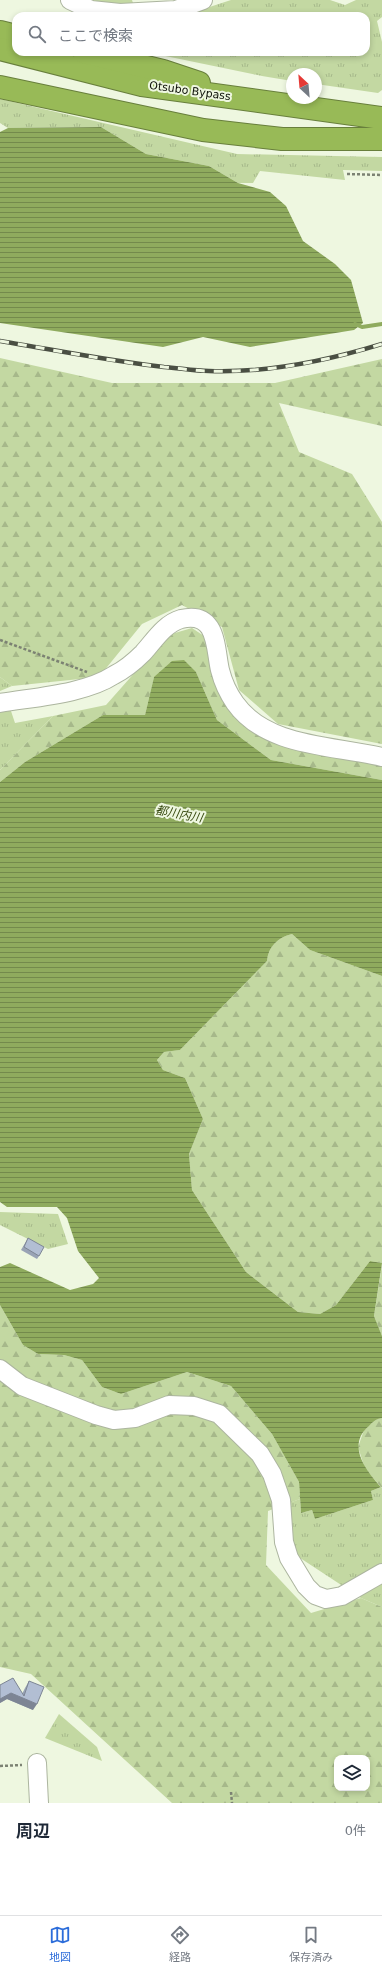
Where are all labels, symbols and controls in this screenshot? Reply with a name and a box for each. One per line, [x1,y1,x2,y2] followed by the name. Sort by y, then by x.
[12,12,370,56] search box
[26,23,48,45] icon: search
[58,27,133,45] text: ここで検索
[286,68,322,104] north arrow
[148,79,232,103] street label: Otsubo Bypass
[154,803,206,825] water label: 都川内川
[334,1755,370,1791] map controls
[334,1755,370,1791] button: layers
[16,1821,50,1841] text: 周辺
[345,1823,366,1838] text: 0件
[49,1924,71,1964] tab: 地図
[169,1924,191,1964] tab: 経路
[289,1924,333,1964] tab: 保存済み

